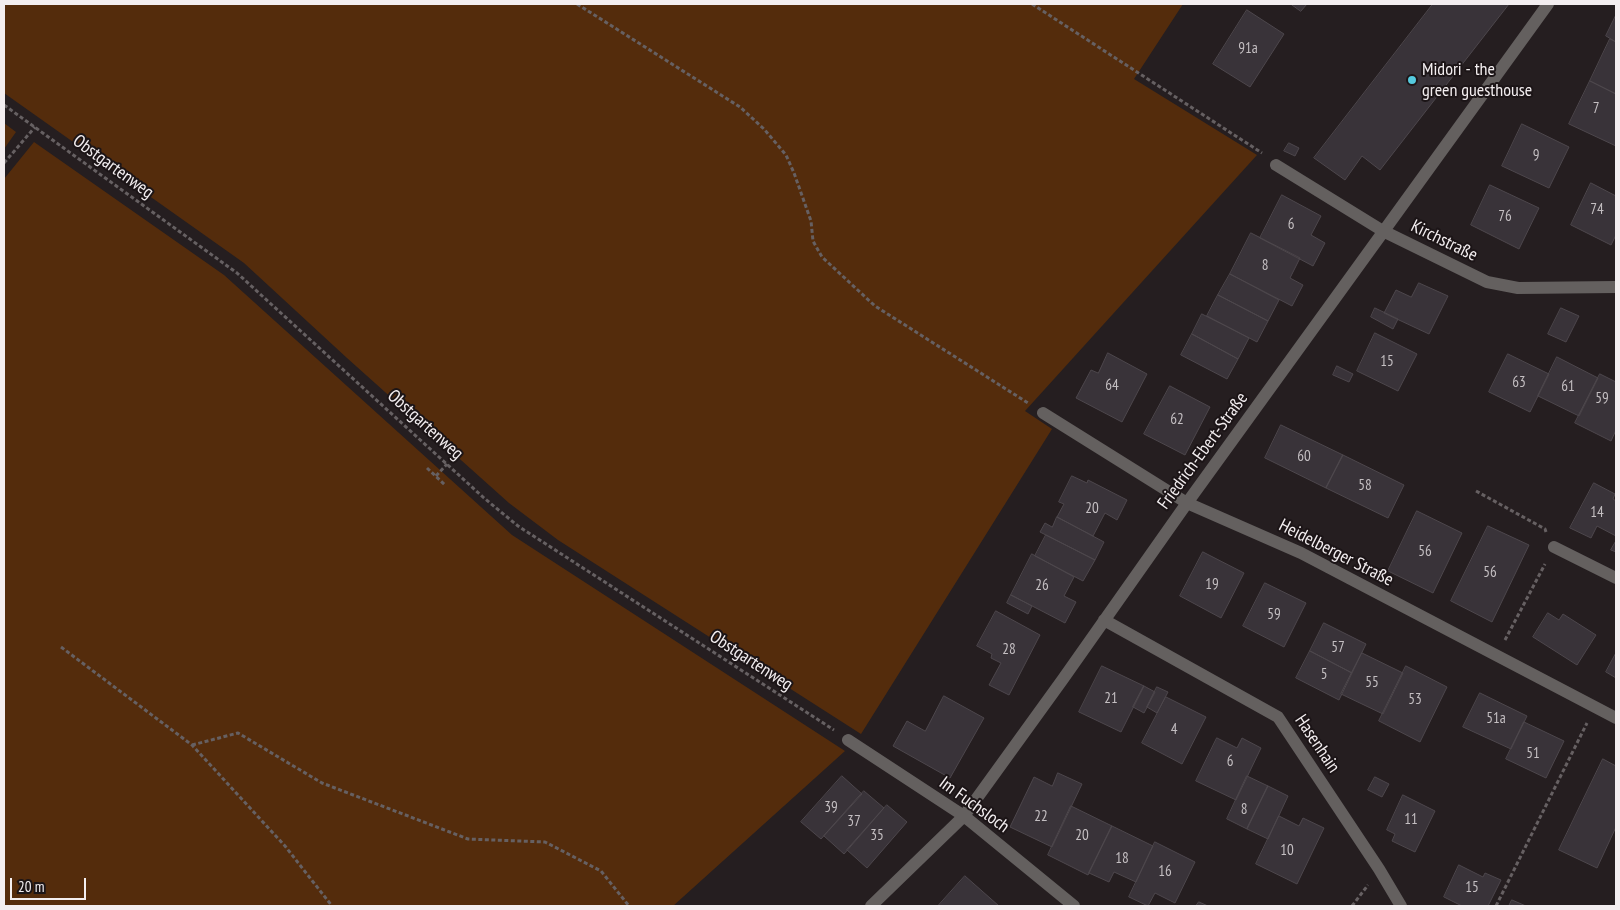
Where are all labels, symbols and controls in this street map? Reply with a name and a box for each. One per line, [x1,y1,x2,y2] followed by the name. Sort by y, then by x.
[1238,40,1258,58] house number: 91a
[1422,59,1532,102] place label: Midori - the green guesthouse
[1406,74,1418,86] marker: Midori - the green guesthouse
[1593,100,1599,118] house number: 7
[68,130,158,204] street label: Obstgartenweg
[1533,147,1539,165] house number: 9
[1590,201,1604,219] house number: 74
[1498,208,1512,226] house number: 76
[1288,216,1294,234] house number: 6
[1407,216,1481,266] street label: Kirchstraße
[1262,257,1268,275] house number: 8
[1380,353,1394,371] house number: 15
[1512,374,1526,392] house number: 63
[1105,377,1119,395] house number: 64
[1561,378,1575,396] house number: 61
[383,385,467,465] street label: Obstgartenweg
[1153,388,1253,514] street label: Friedrich-Ebert-Straße
[1595,390,1609,408] house number: 59
[1170,411,1184,429] house number: 62
[1297,448,1311,466] house number: 60
[1358,477,1372,495] house number: 58
[1085,500,1099,518] house number: 20
[1590,504,1604,522] house number: 14
[1275,515,1397,591] street label: Heidelberger Straße
[1418,543,1432,561] house number: 56
[1483,564,1497,582] house number: 56
[1205,576,1219,594] house number: 19
[1035,577,1049,595] house number: 26
[1267,606,1281,624] house number: 59
[705,626,797,696] street label: Obstgartenweg
[1331,639,1345,657] house number: 57
[1002,641,1016,659] house number: 28
[1321,666,1327,684] house number: 5
[1365,674,1379,692] house number: 55
[1104,690,1118,708] house number: 21
[1408,691,1422,709] house number: 53
[1486,710,1506,728] house number: 51a
[1290,711,1344,777] street label: Hasenhain
[1171,721,1177,739] house number: 4
[1526,745,1540,763] house number: 51
[1227,753,1233,771] house number: 6
[935,772,1013,838] street label: Im Fuchsloch
[824,799,838,817] house number: 39
[1241,801,1247,819] house number: 8
[1034,808,1048,826] house number: 22
[1404,811,1418,829] house number: 11
[847,813,861,831] house number: 37
[870,827,884,845] house number: 35
[1075,827,1089,845] house number: 20
[1280,842,1294,860] house number: 10
[1115,850,1129,868] house number: 18
[1158,863,1172,881] house number: 16
[12,868,89,900] scale bar
[18,877,44,896] text: 20 m
[1465,879,1479,897] house number: 15

